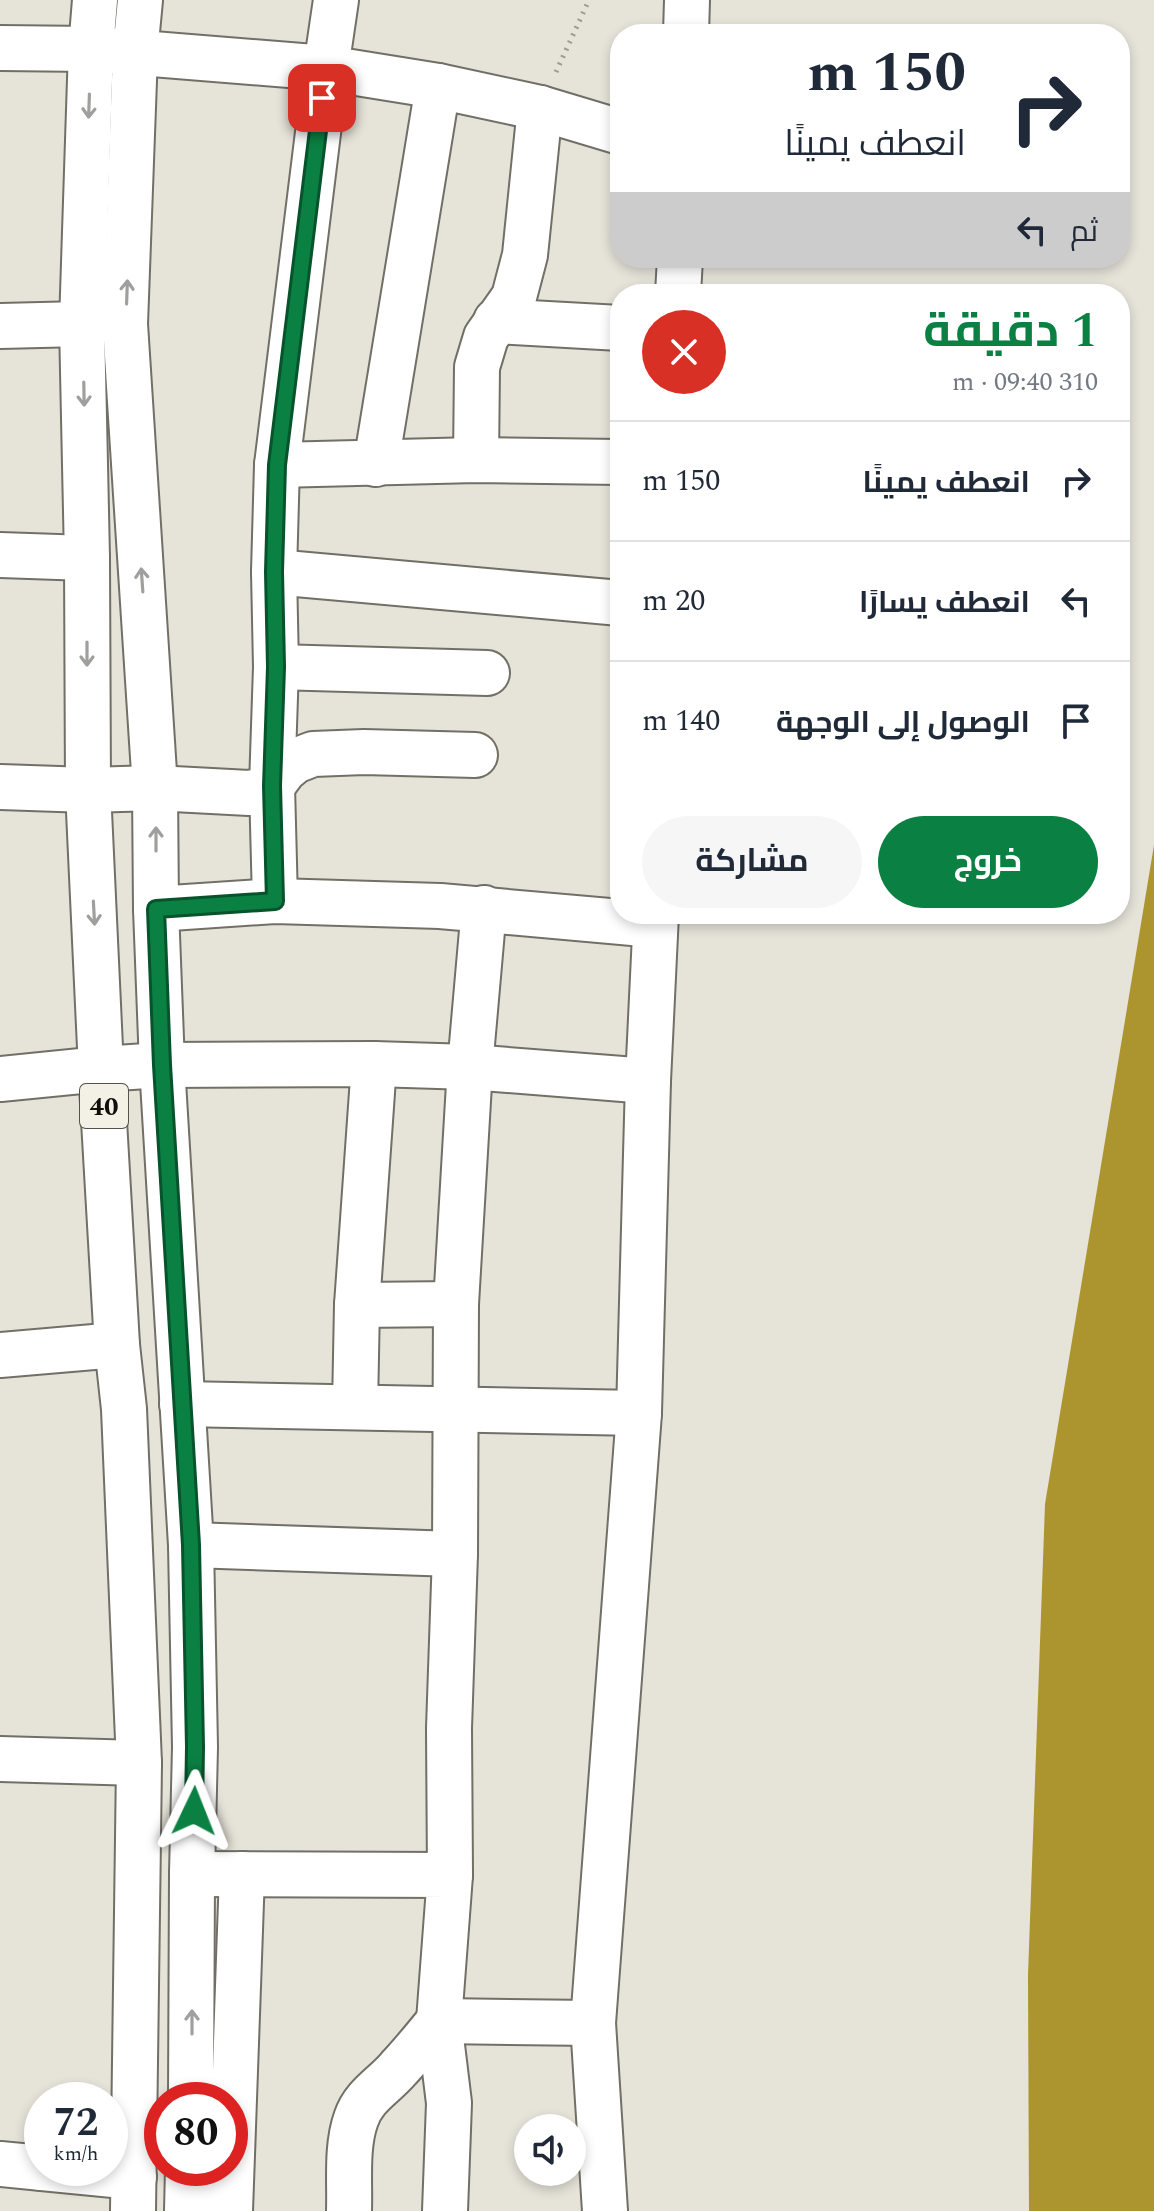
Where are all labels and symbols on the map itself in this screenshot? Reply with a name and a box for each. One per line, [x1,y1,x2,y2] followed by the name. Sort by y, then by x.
[288,64,356,132] pin
[81,92,97,119] one-way arrow
[119,279,134,306] one-way arrow
[76,380,91,407] one-way arrow
[134,567,149,594] one-way arrow
[79,640,95,667] one-way arrow
[148,826,163,853] one-way arrow
[86,900,101,926] one-way arrow
[80,1084,128,1128] road number: 40
[152,1769,236,1853] position arrow
[184,2009,200,2036] one-way arrow
[144,2082,248,2186] speed limit sign: 80

